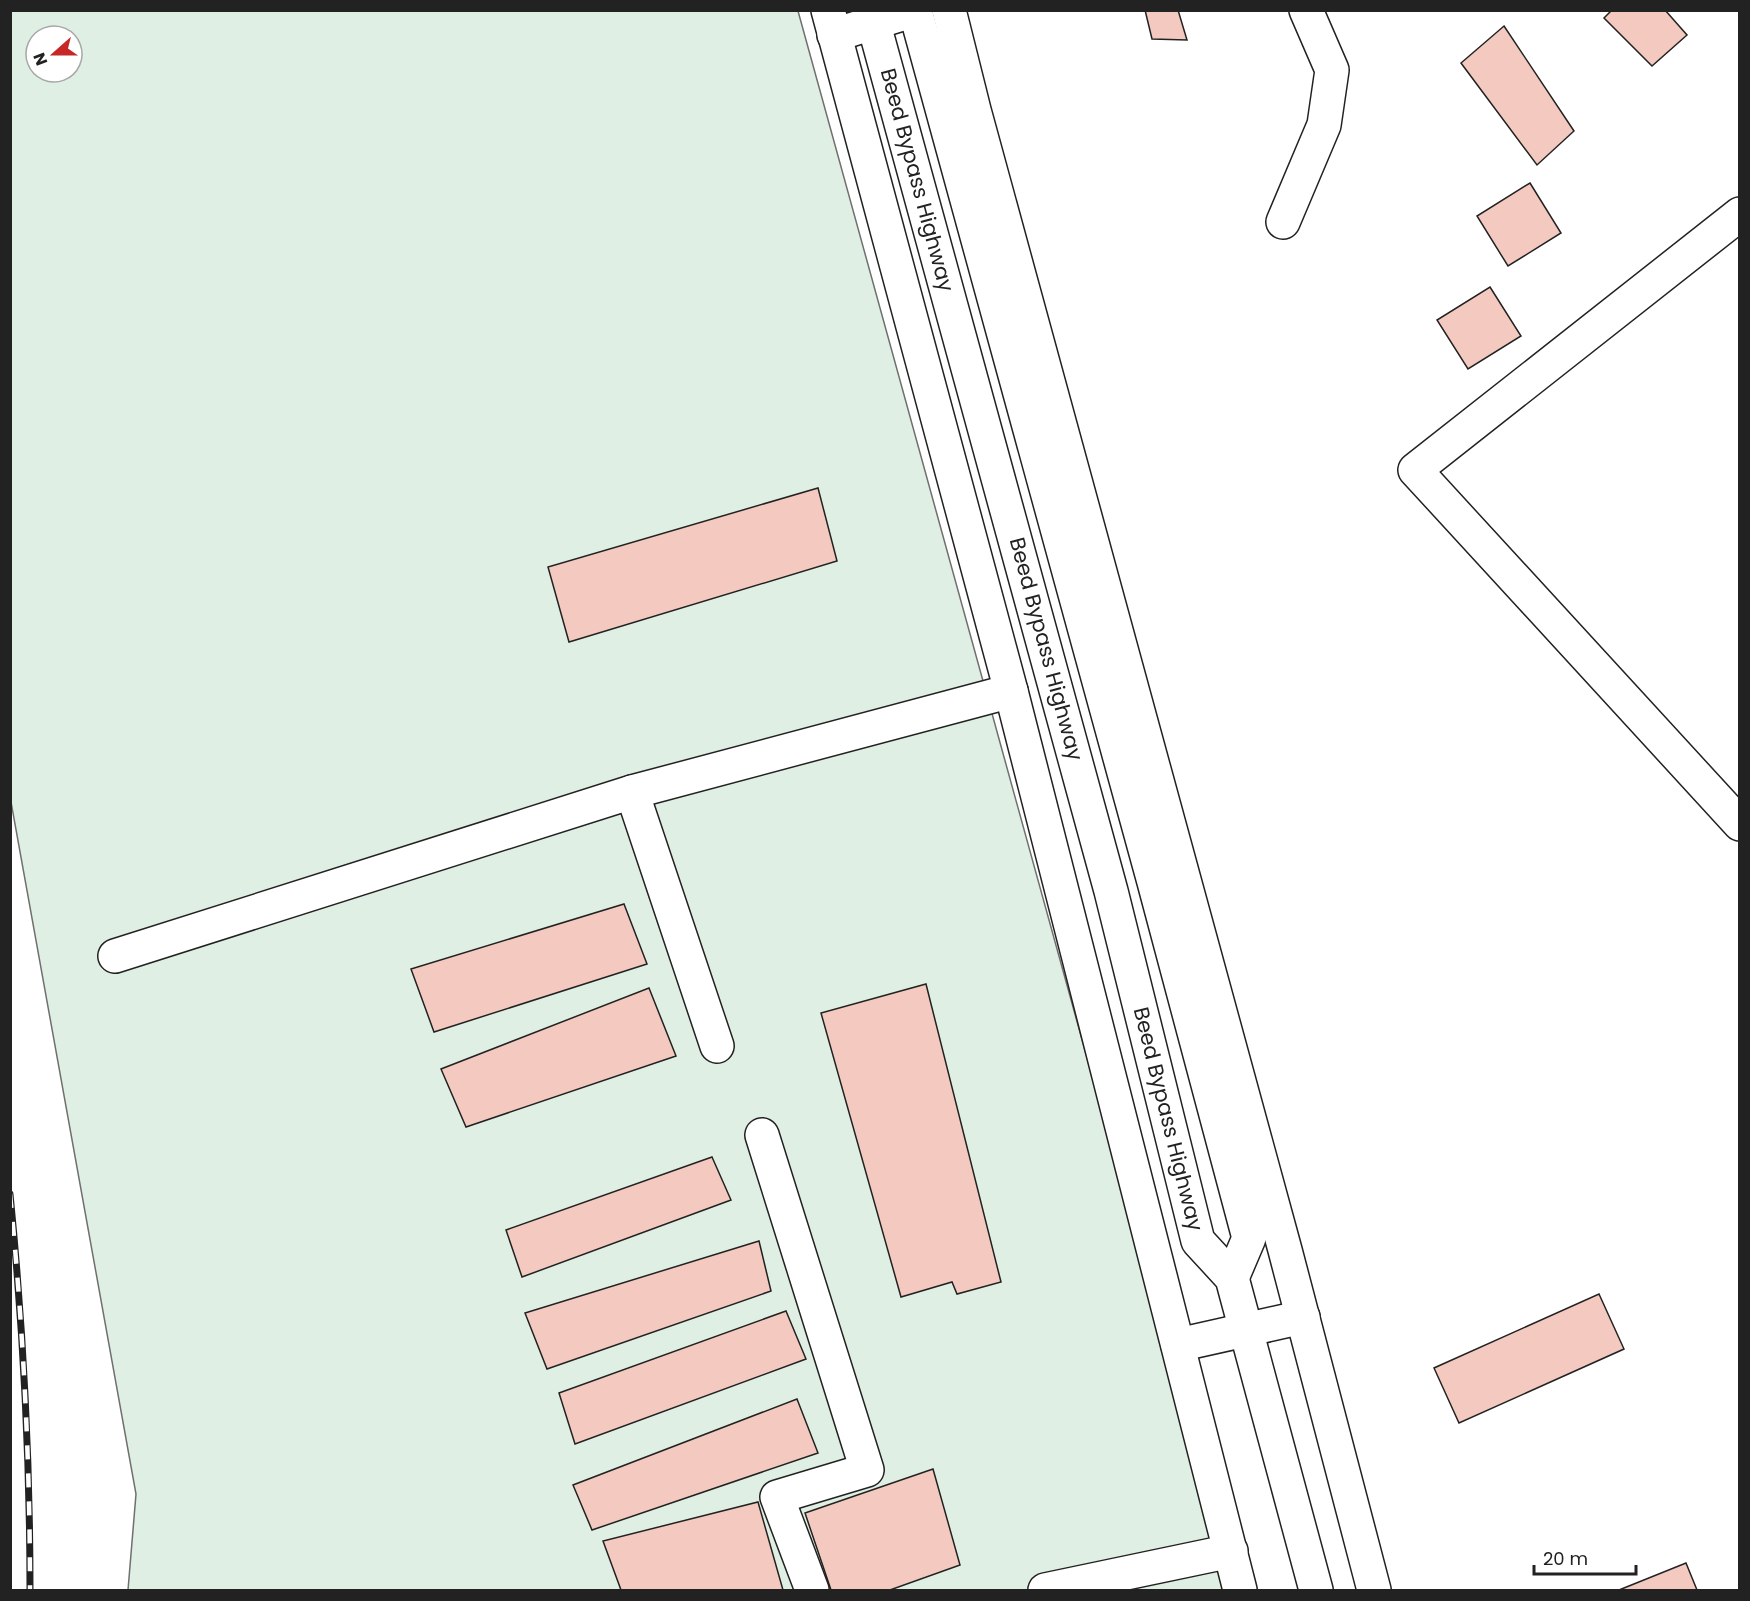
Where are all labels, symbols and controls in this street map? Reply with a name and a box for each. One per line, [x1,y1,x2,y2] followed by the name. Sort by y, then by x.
[24,24,84,84] north arrow
[28,49,53,69] text: N
[874,65,961,295] street label: Beed Bypass Highway
[1003,534,1090,764] street label: Beed Bypass Highway
[1127,1004,1210,1234] street label: Beed Bypass Highway
[1534,1538,1636,1576] scale bar
[1543,1546,1588,1571] text: 20 m

